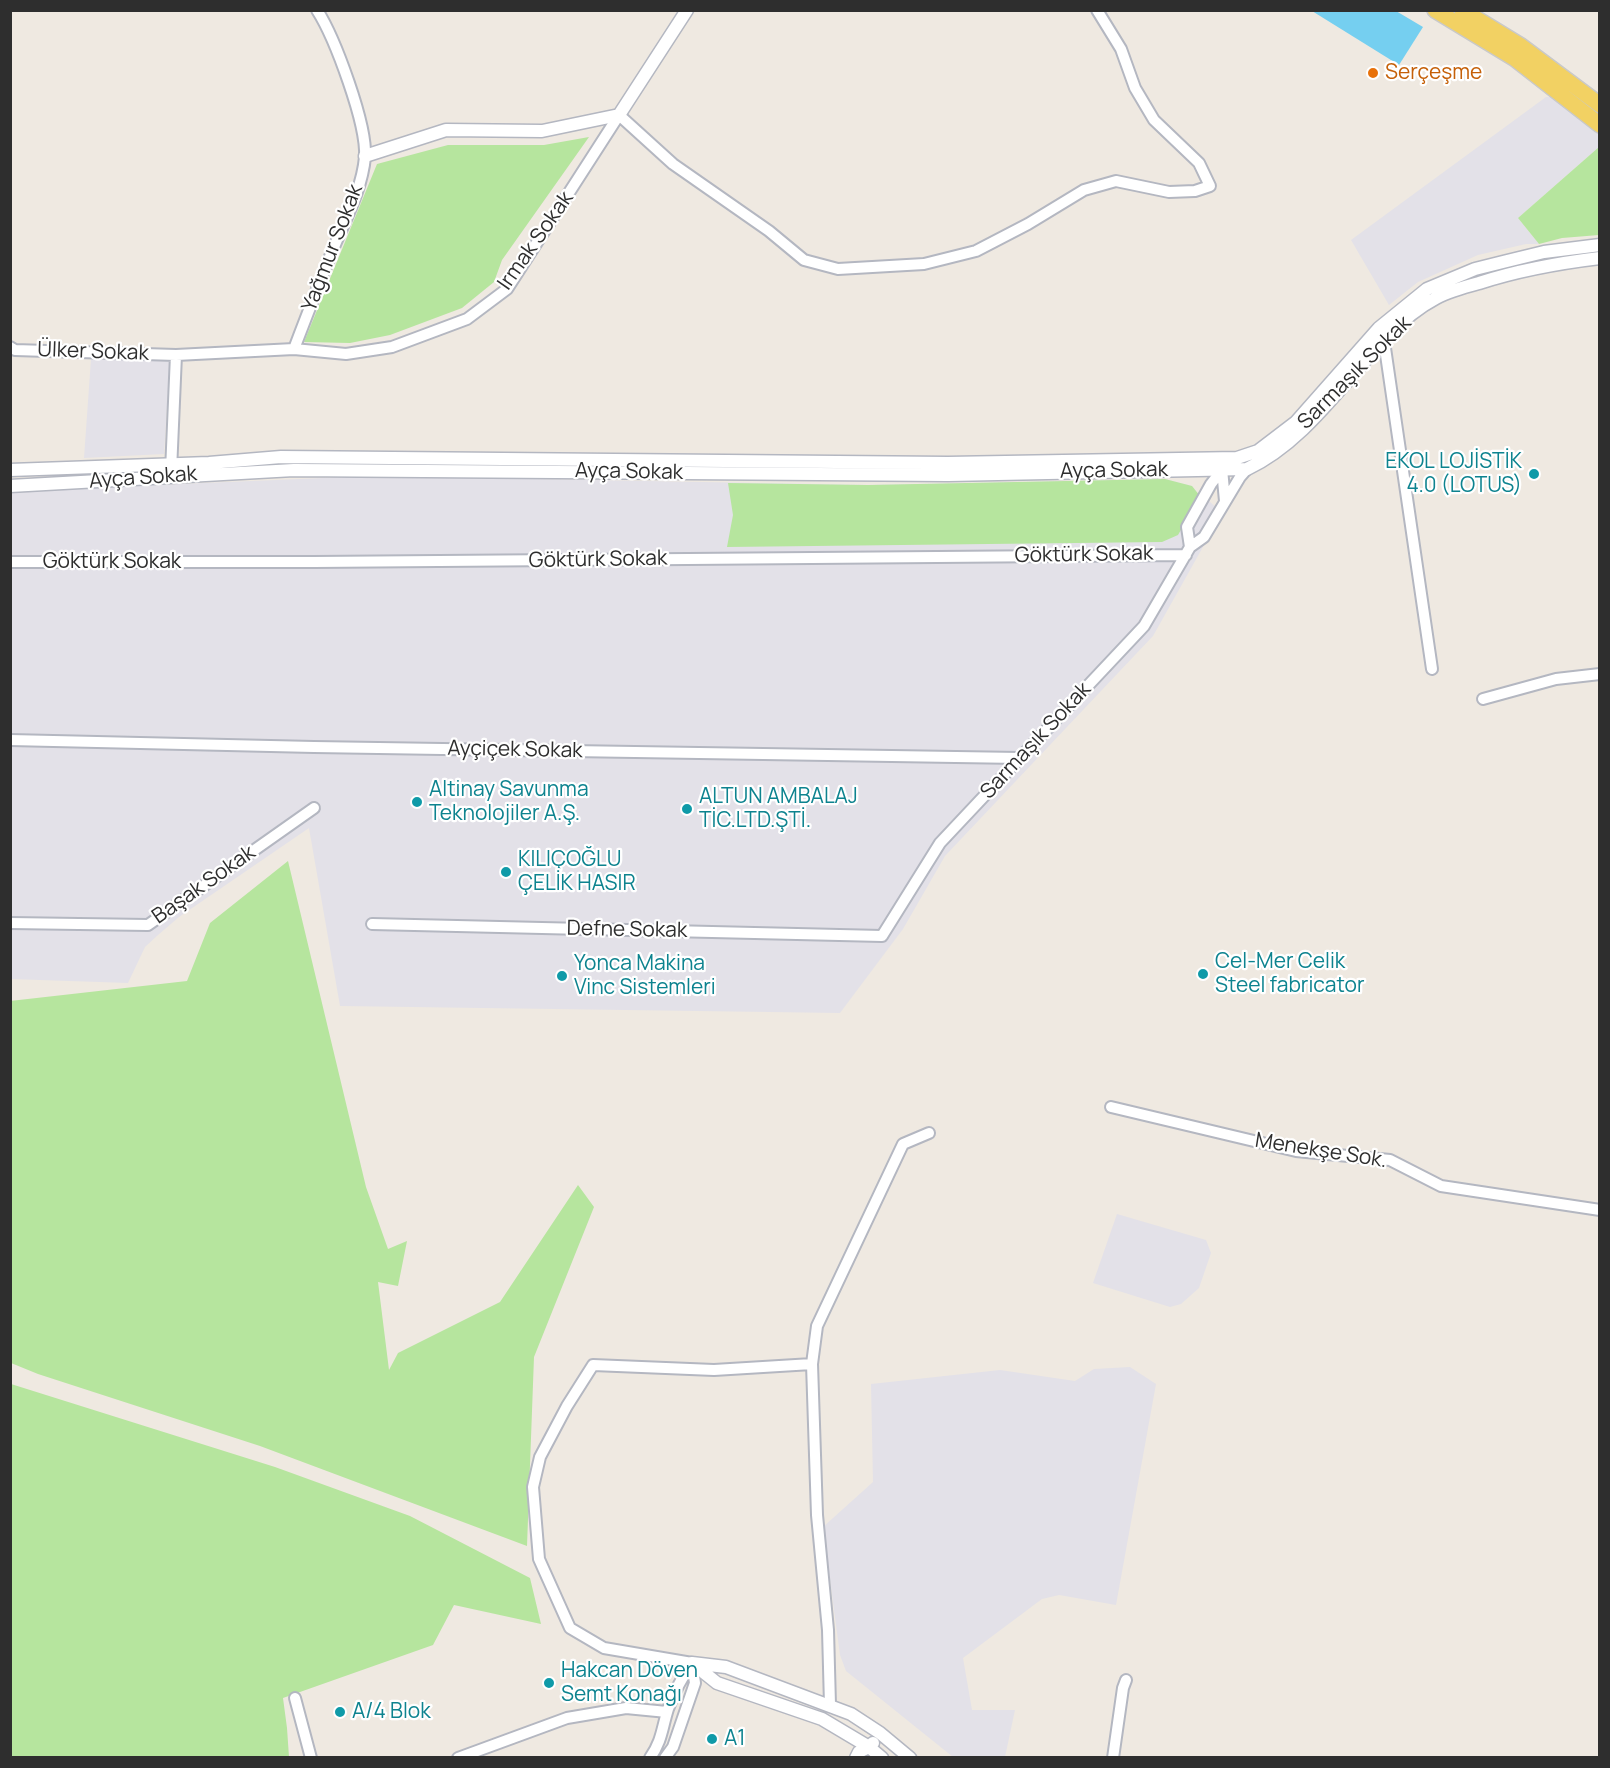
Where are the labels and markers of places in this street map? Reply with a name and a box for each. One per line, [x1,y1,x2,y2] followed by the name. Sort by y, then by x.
[1385,60,1482,86] place label: Serçeşme
[1366,66,1380,80] marker: Serçeşme
[1385,449,1522,499] place label: EKOL LOJİSTİK 4.0 (LOTUS)
[1527,467,1541,481] marker: EKOL LOJİSTİK 4.0 (LOTUS)
[429,777,589,827] place label: Altinay Savunma Teknolojiler A.Ş.
[699,784,858,834] place label: ALTUN AMBALAJ TİC.LTD.ŞTİ.
[410,795,424,809] marker: Altinay Savunma Teknolojiler A.Ş.
[680,802,694,816] marker: ALTUN AMBALAJ TİC.LTD.ŞTİ.
[518,847,636,897] place label: KILIÇOĞLU ÇELİK HASIR
[499,865,513,879] marker: KILIÇOĞLU ÇELİK HASIR
[1215,949,1364,999] place label: Cel-Mer Celik Steel fabricator
[574,951,716,1001] place label: Yonca Makina Vinc Sistemleri
[1196,967,1210,981] marker: Cel-Mer Celik Steel fabricator
[555,969,569,983] marker: Yonca Makina Vinc Sistemleri
[561,1658,698,1708] place label: Hakcan Döven Semt Konağı
[542,1676,556,1690] marker: Hakcan Döven Semt Konağı
[352,1699,431,1725] place label: A/4 Blok
[333,1705,347,1719] marker: A/4 Blok
[724,1726,745,1752] place label: A1
[705,1732,719,1746] marker: A1

